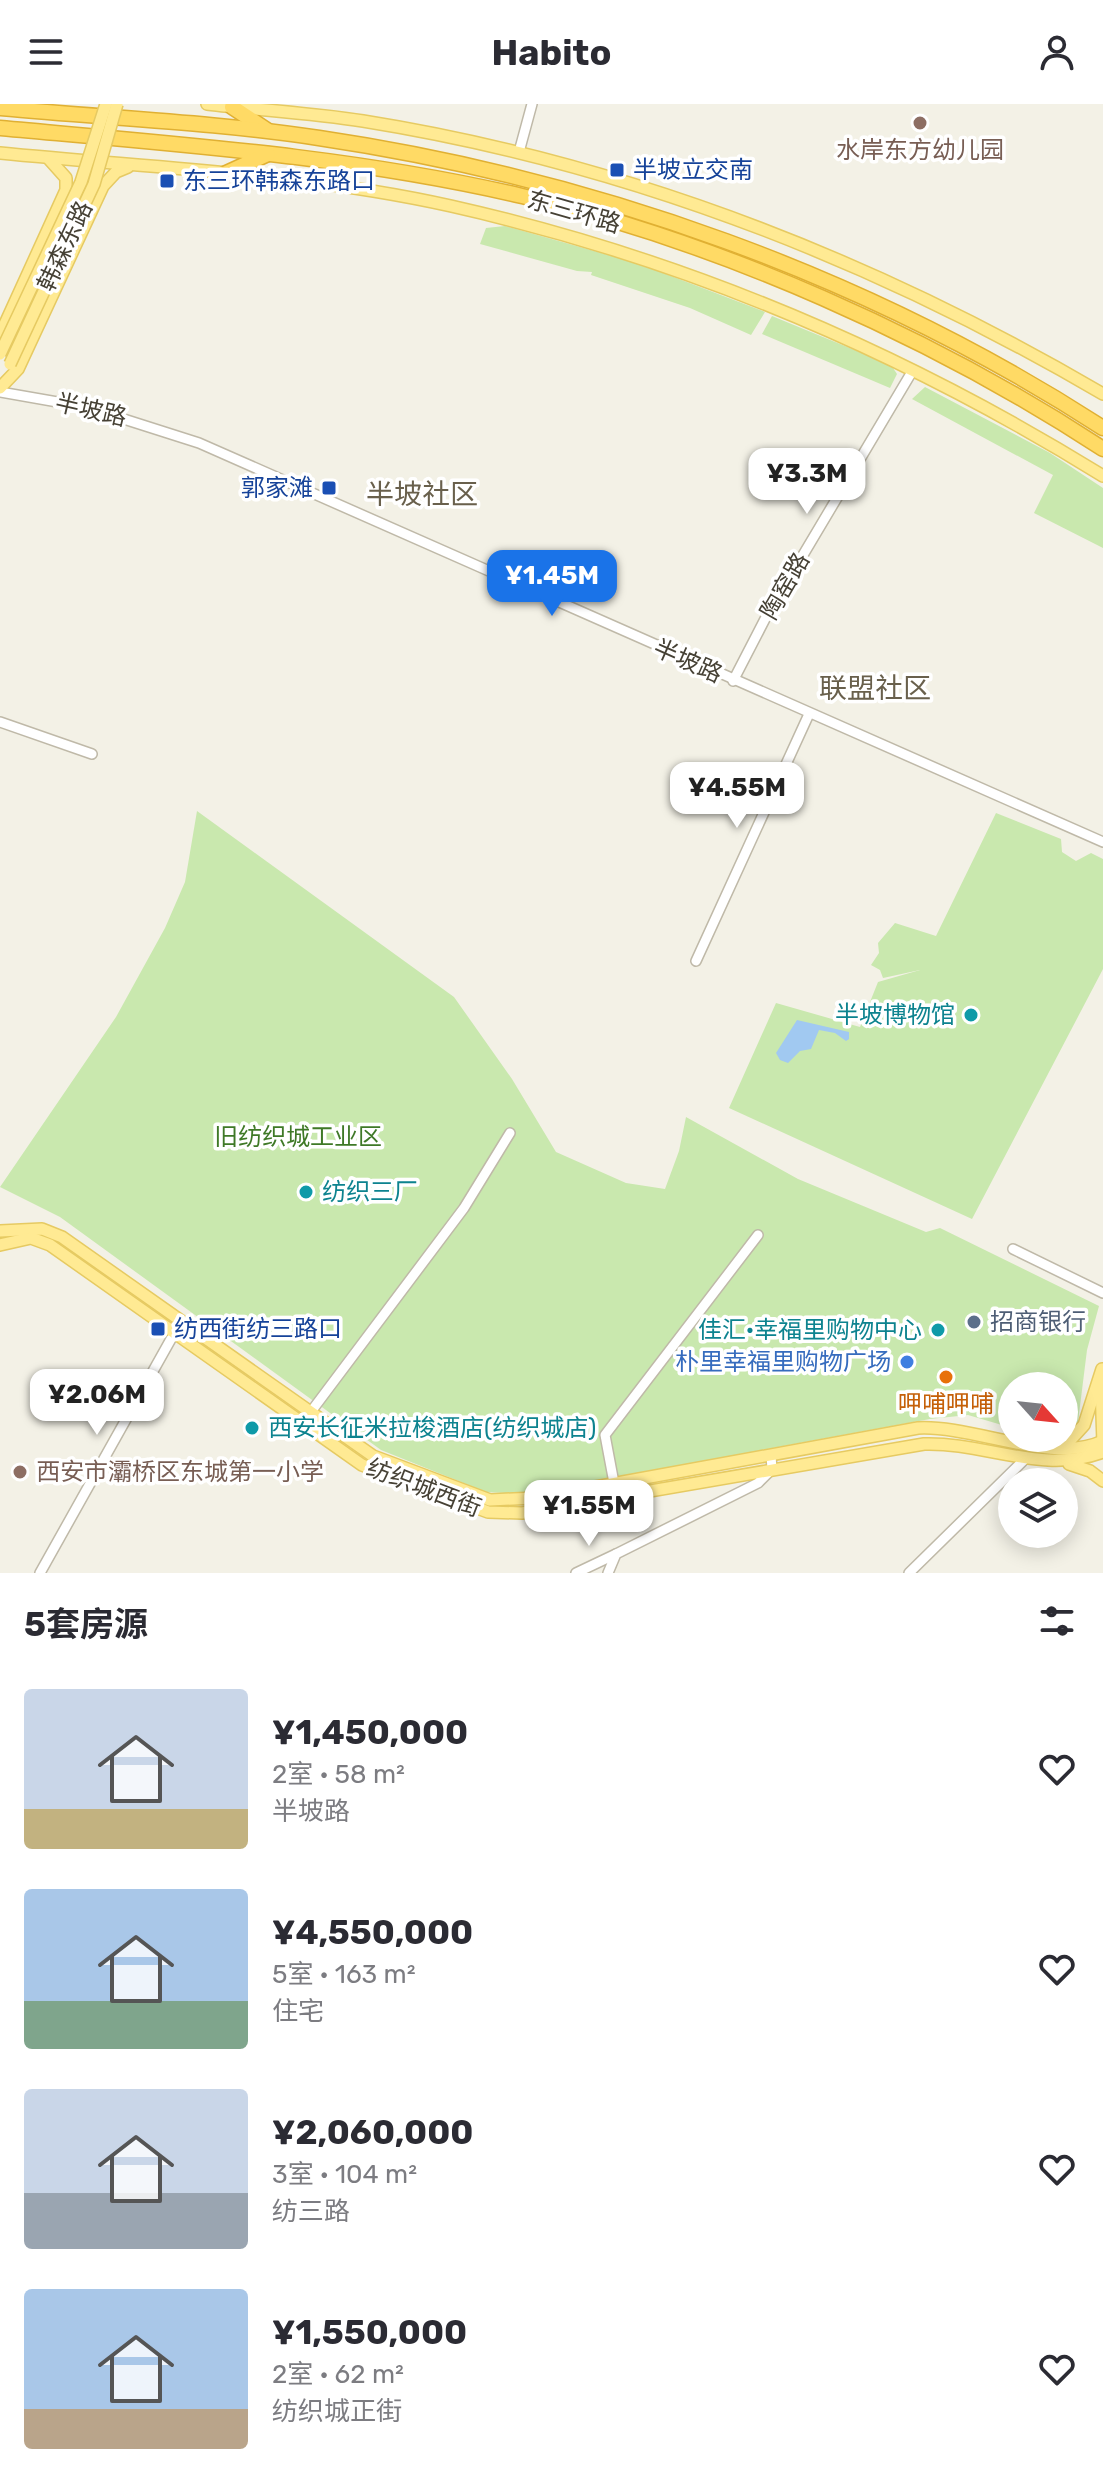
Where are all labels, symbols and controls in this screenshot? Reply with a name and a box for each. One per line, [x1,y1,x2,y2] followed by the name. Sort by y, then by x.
[24,30,68,74] icon: menu
[1035,30,1079,74] icon: person
[492,31,611,74] text: Habito
[911,114,929,132] marker: 水岸东方幼儿园
[836,136,1004,164] place label: 水岸东方幼儿园
[633,156,753,184] place label: 半坡立交南
[608,161,626,179] marker: 半坡立交南
[183,167,375,195] place label: 东三环韩森东路口
[158,172,176,190] marker: 东三环韩森东路口
[524,185,624,239] street label: 东三环路
[32,197,98,295] street label: 韩森东路
[53,388,129,432] street label: 半坡路
[751,448,863,516] pin: ¥3.3M
[766,458,848,489] text: ¥3.3M
[241,474,313,502] place label: 郭家滩
[366,478,478,511] district label: 半坡社区
[320,479,338,497] marker: 郭家滩
[755,548,815,624] street label: 陶窑路
[487,550,617,618] pin: ¥1.45M
[505,560,599,591] text: ¥1.45M
[649,634,727,688] street label: 半坡路
[819,672,931,705] district label: 联盟社区
[672,762,802,830] pin: ¥4.55M
[688,772,786,803] text: ¥4.55M
[835,1001,955,1029] place label: 半坡博物馆
[962,1006,980,1024] marker: 半坡博物馆
[214,1123,382,1151] park label: 旧纺织城工业区
[322,1178,418,1206] place label: 纺织三厂
[297,1183,315,1201] marker: 纺织三厂
[990,1308,1086,1336] place label: 招商银行
[965,1313,983,1331] marker: 招商银行
[174,1315,342,1343] place label: 纺西街纺三路口
[698,1316,922,1344] place label: 佳汇·幸福里购物中心
[149,1320,167,1338] marker: 纺西街纺三路口
[929,1321,947,1339] marker: 佳汇·幸福里购物中心
[675,1348,891,1376] place label: 朴里幸福里购物广场
[898,1353,916,1371] marker: 朴里幸福里购物广场
[937,1368,955,1386] marker: 呷哺呷哺
[32,1369,162,1437] pin: ¥2.06M
[998,1372,1078,1452] north arrow
[998,1372,1078,1548] map controls
[48,1379,146,1410] text: ¥2.06M
[898,1390,994,1418] place label: 呷哺呷哺
[268,1414,596,1442] place label: 西安长征米拉梭酒店(纺织城店)
[243,1419,261,1437] marker: 西安长征米拉梭酒店(纺织城店)
[363,1453,485,1523] street label: 纺织城西街
[36,1458,324,1486] place label: 西安市灞桥区东城第一小学
[11,1463,29,1481] marker: 西安市灞桥区东城第一小学
[998,1468,1078,1548] button: layers
[524,1480,654,1548] pin: ¥1.55M
[542,1490,636,1521] text: ¥1.55M
[1035,1599,1079,1643] icon: filters
[24,1604,148,1645] text: 5套房源
[272,1712,468,1753] text: ¥1,450,000
[88,1721,184,1817] icon: home
[1035,1747,1079,1791] icon: heart
[272,1759,405,1790] text: 2室 · 58 m²
[272,1796,350,1827] text: 半坡路
[272,1912,473,1953] text: ¥4,550,000
[88,1921,184,2017] icon: home
[1035,1947,1079,1991] icon: heart
[272,1959,416,1990] text: 5室 · 163 m²
[272,1996,324,2027] text: 住宅
[272,2112,473,2153] text: ¥2,060,000
[88,2121,184,2217] icon: home
[1035,2147,1079,2191] icon: heart
[272,2159,417,2190] text: 3室 · 104 m²
[272,2196,350,2227] text: 纺三路
[272,2312,467,2353] text: ¥1,550,000
[88,2321,184,2417] icon: home
[1035,2347,1079,2391] icon: heart
[272,2359,404,2390] text: 2室 · 62 m²
[272,2396,402,2427] text: 纺织城正街

